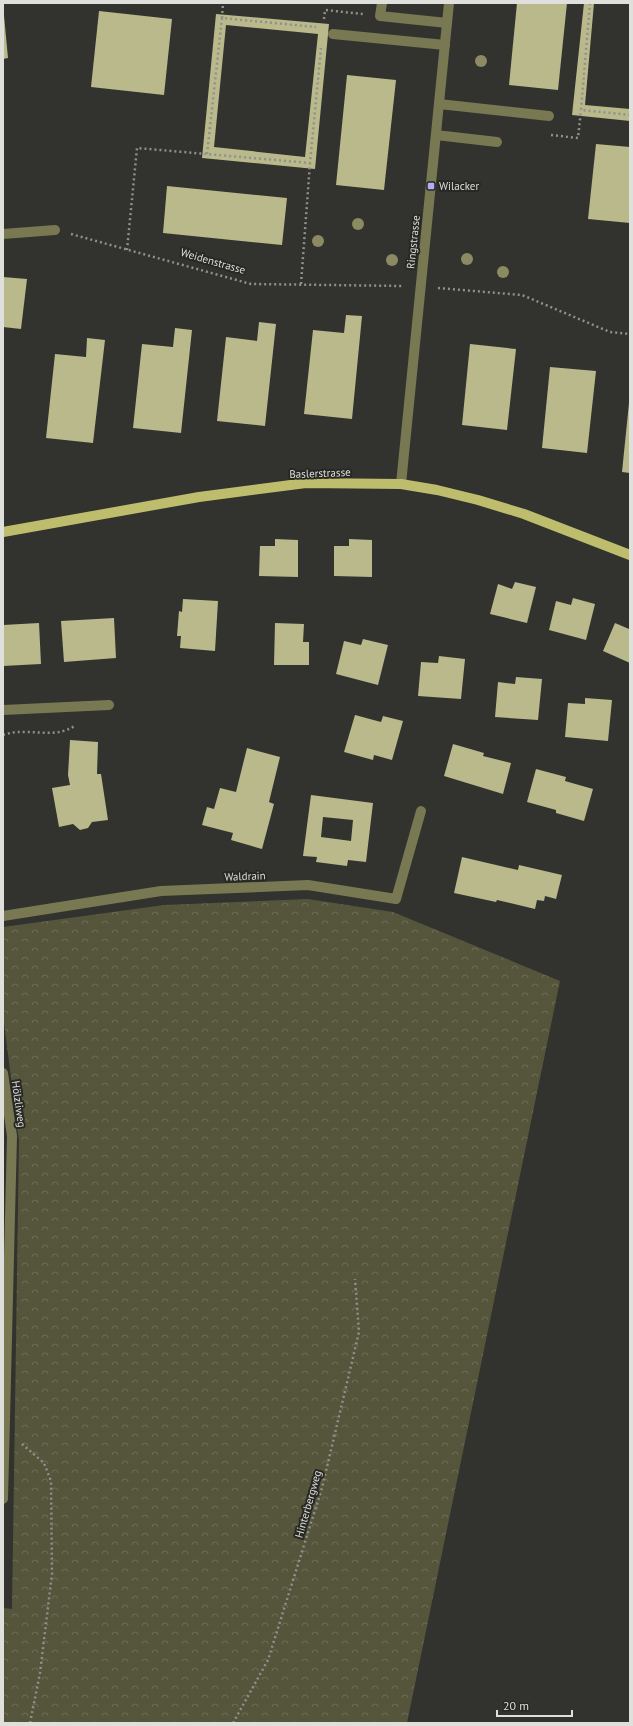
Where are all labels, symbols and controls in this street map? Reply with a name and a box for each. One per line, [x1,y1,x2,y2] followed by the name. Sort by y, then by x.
[439,179,479,193] place label: Wilacker
[426,181,436,191] marker: Wilacker
[403,214,423,269] street label: Ringstrasse
[179,245,248,277] street label: Weidenstrasse
[289,465,351,481] street label: Baslerstrasse
[224,868,266,884] street label: Waldrain
[9,1080,29,1128] street label: Hölzliweg
[292,1468,324,1539] street label: Hinterbergweg
[497,1692,572,1718] scale bar
[503,1698,529,1713] text: 20 m

